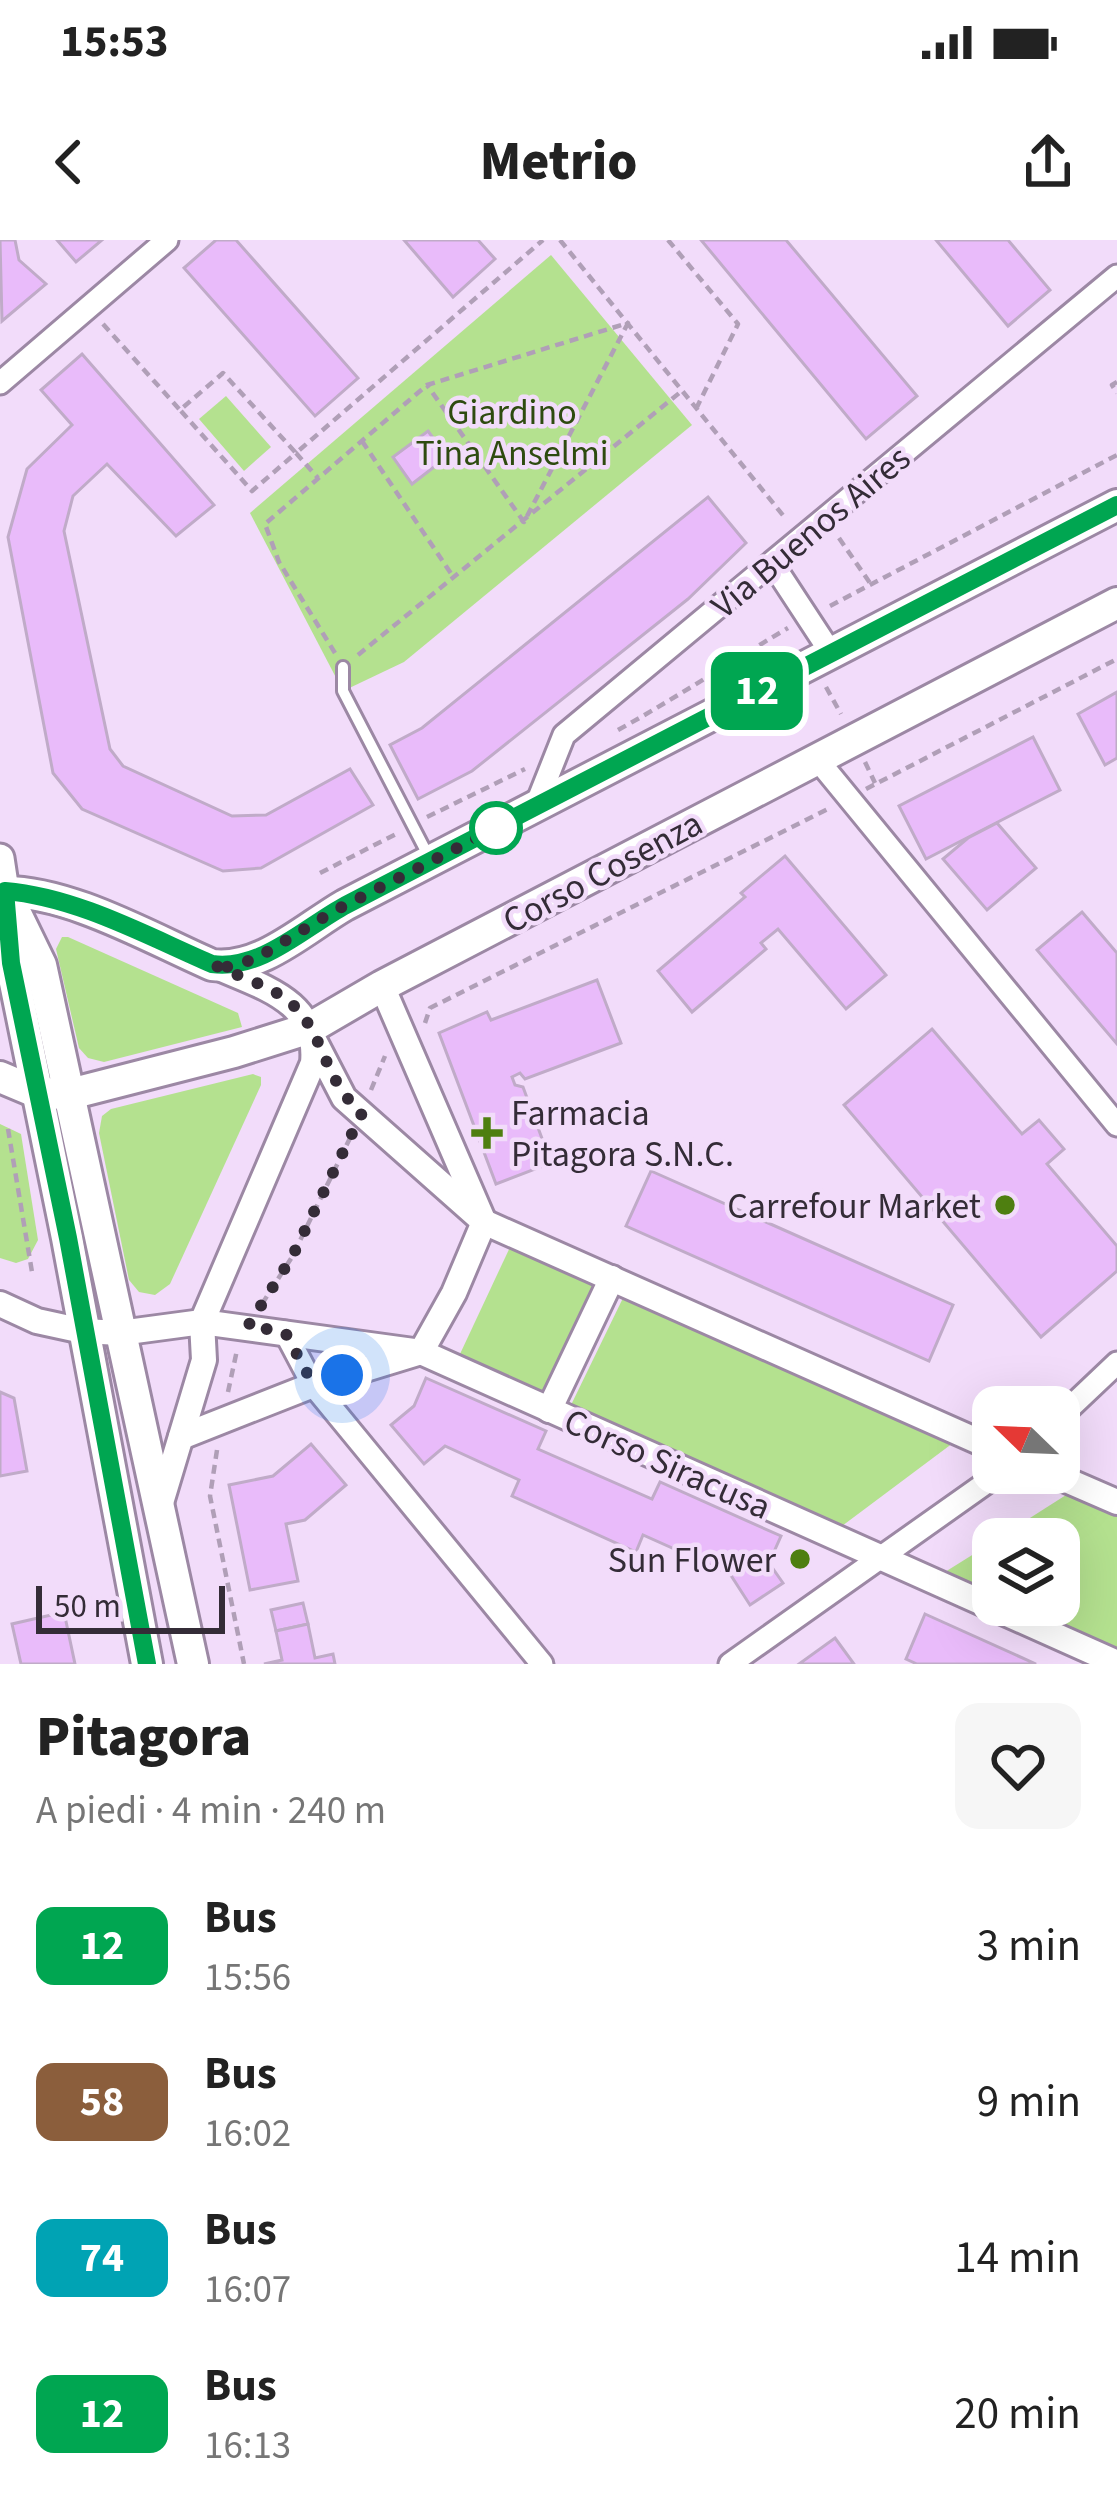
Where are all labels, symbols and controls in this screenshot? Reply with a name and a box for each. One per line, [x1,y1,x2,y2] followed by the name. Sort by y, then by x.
[60,10,169,74] text: 15:53
[480,124,637,201] text: Metrio
[36,129,102,195] icon: back
[1015,129,1081,195] icon: share
[415,387,609,479] park label: Giardino Tina Anselmi
[700,433,922,631] street label: Via Buenos Aires
[703,652,811,730] line badge: 12
[735,661,779,721] text: 12
[494,798,712,946] street label: Corso Cosenza
[471,803,521,853] unlabelled marker
[511,1088,734,1180] place label: Farmacia Pitagora S.N.C.
[474,1120,500,1146] marker: Farmacia Pitagora S.N.C.
[727,1181,981,1232] place label: Carrefour Market
[992,1192,1018,1218] marker: Carrefour Market
[312,1345,372,1405] your location
[972,1386,1080,1494] north arrow
[972,1386,1080,1626] map controls
[556,1396,779,1533] street label: Corso Siracusa
[972,1518,1080,1626] button: layers
[608,1535,776,1586] place label: Sun Flower
[787,1546,813,1572] marker: Sun Flower
[36,1580,225,1633] scale bar
[54,1583,121,1630] text: 50 m
[36,1697,251,1778] text: Pitagora
[955,1703,1081,1829] button: heart
[36,1783,386,1839] text: A piedi · 4 min · 240 m
[204,1886,277,1950] text: Bus
[977,1914,1081,1978] text: 3 min
[80,1916,124,1976] text: 12
[204,1950,291,2006] text: 15:56
[204,2042,277,2106] text: Bus
[977,2070,1081,2134] text: 9 min
[80,2072,124,2132] text: 58
[204,2106,291,2162] text: 16:02
[204,2198,277,2262] text: Bus
[954,2226,1081,2290] text: 14 min
[80,2228,124,2288] text: 74
[204,2262,291,2318] text: 16:07
[204,2354,277,2418] text: Bus
[954,2382,1081,2446] text: 20 min
[80,2384,124,2444] text: 12
[204,2418,291,2474] text: 16:13

